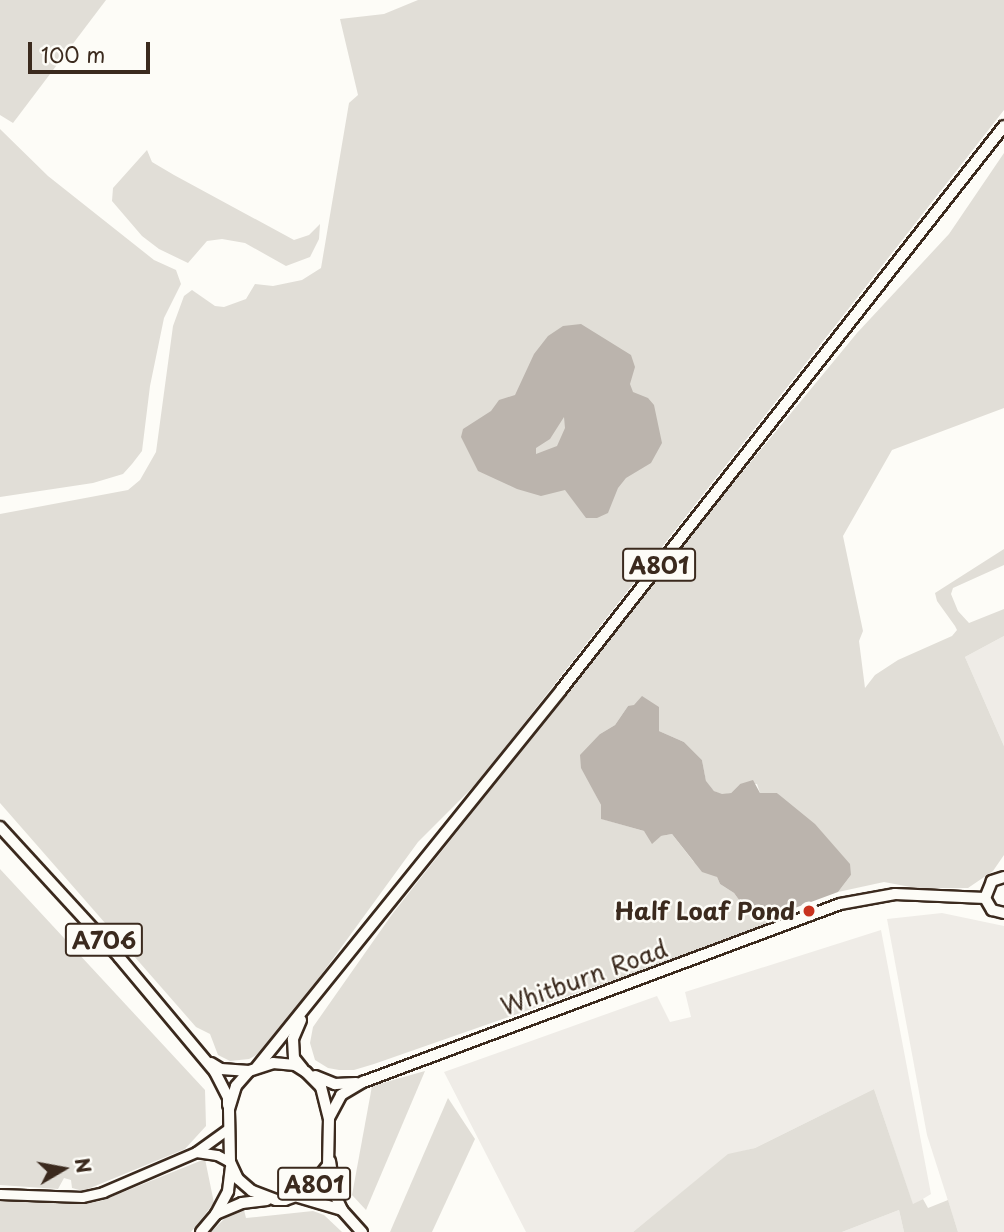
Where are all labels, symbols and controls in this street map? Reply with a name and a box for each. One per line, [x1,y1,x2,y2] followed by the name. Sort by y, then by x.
[32,28,154,72] scale bar
[41,38,105,70] text: 100 m
[620,545,698,584] road number: A801
[614,897,795,925] place label: Half Loaf Pond
[801,903,817,919] marker: Half Loaf Pond
[64,920,144,959] road number: A706
[497,934,671,1020] street label: Whitburn Road
[28,1134,98,1204] north arrow
[69,1156,99,1175] text: N
[276,1164,352,1204] road number: A801

